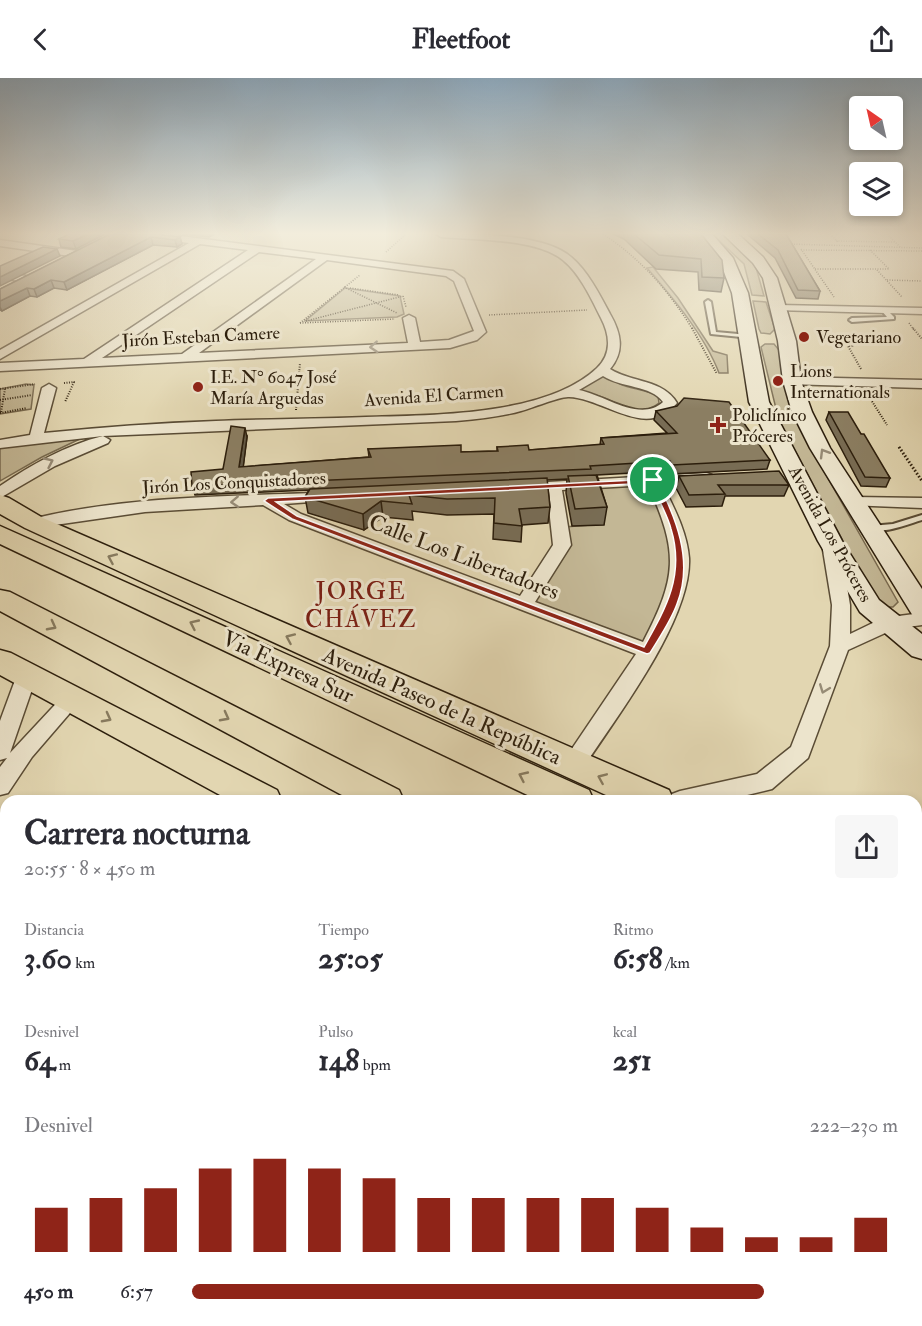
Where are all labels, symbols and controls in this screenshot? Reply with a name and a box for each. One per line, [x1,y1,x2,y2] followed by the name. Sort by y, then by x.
[24,23,57,56] icon: back
[412,23,510,56] text: Fleetfoot
[865,23,898,56] icon: share
[849,96,903,150] north arrow
[849,96,903,216] map controls
[849,162,903,216] button: layers
[120,321,281,353] street label: Jirón Esteban Camere
[816,326,902,349] place label: Vegetariano
[797,330,811,344] marker: Vegetariano
[369,341,378,354] one-way arrow
[790,360,890,404] place label: Lions Internationals
[210,366,337,410] place label: I.E. N° 6047 José María Arguedas
[771,374,785,388] marker: Lions Internationals
[191,380,205,394] marker: I.E. N° 6047 José María Arguedas
[363,380,504,412] street label: Avenida El Carmen
[732,404,807,448] place label: Policlínico Próceres
[709,416,727,434] marker: Policlínico Próceres
[819,449,831,459] one-way arrow
[627,454,678,505] pin
[42,457,53,469] one-way arrow
[782,461,877,606] street label: Avenida Los Próceres
[636,463,669,496] icon: arrive
[141,467,326,499] street label: Jirón Los Conquistadores
[231,496,240,509] one-way arrow
[365,508,563,606] street label: Calle Los Libertadores
[107,554,118,566] one-way arrow
[305,576,417,635] district label: JORGE CHÁVEZ
[46,619,56,630] one-way arrow
[189,619,200,631] one-way arrow
[217,624,359,711] street label: Via Expresa Sur
[285,633,296,645] one-way arrow
[317,640,566,773] street label: Avenida Paseo de la República
[819,683,832,693] one-way arrow
[218,709,229,721] one-way arrow
[101,711,112,722] one-way arrow
[518,772,529,784] one-way arrow
[597,773,608,785] one-way arrow
[24,813,249,854] text: Carrera nocturna
[835,815,898,878] button: share
[24,856,155,881] text: 20:55 · 8 × 450 m
[24,920,84,940] text: Distancia
[318,920,369,940] text: Tiempo
[613,920,654,940] text: Ritmo
[24,940,72,977] text: 3.60
[318,940,383,977] text: 25:05
[613,940,662,977] text: 6:58
[72,953,95,973] text: km
[662,953,690,973] text: /km
[24,1022,79,1042] text: Desnivel
[318,1022,353,1042] text: Pulso
[613,1022,637,1042] text: kcal
[24,1042,55,1079] text: 64
[318,1042,359,1079] text: 148
[613,1042,652,1079] text: 251
[55,1055,71,1075] text: m
[359,1055,391,1075] text: bpm
[24,1113,93,1138] text: Desnivel
[810,1113,898,1138] text: 222–230 m
[24,1279,73,1304] text: 450 m
[120,1279,153,1304] text: 6:57

